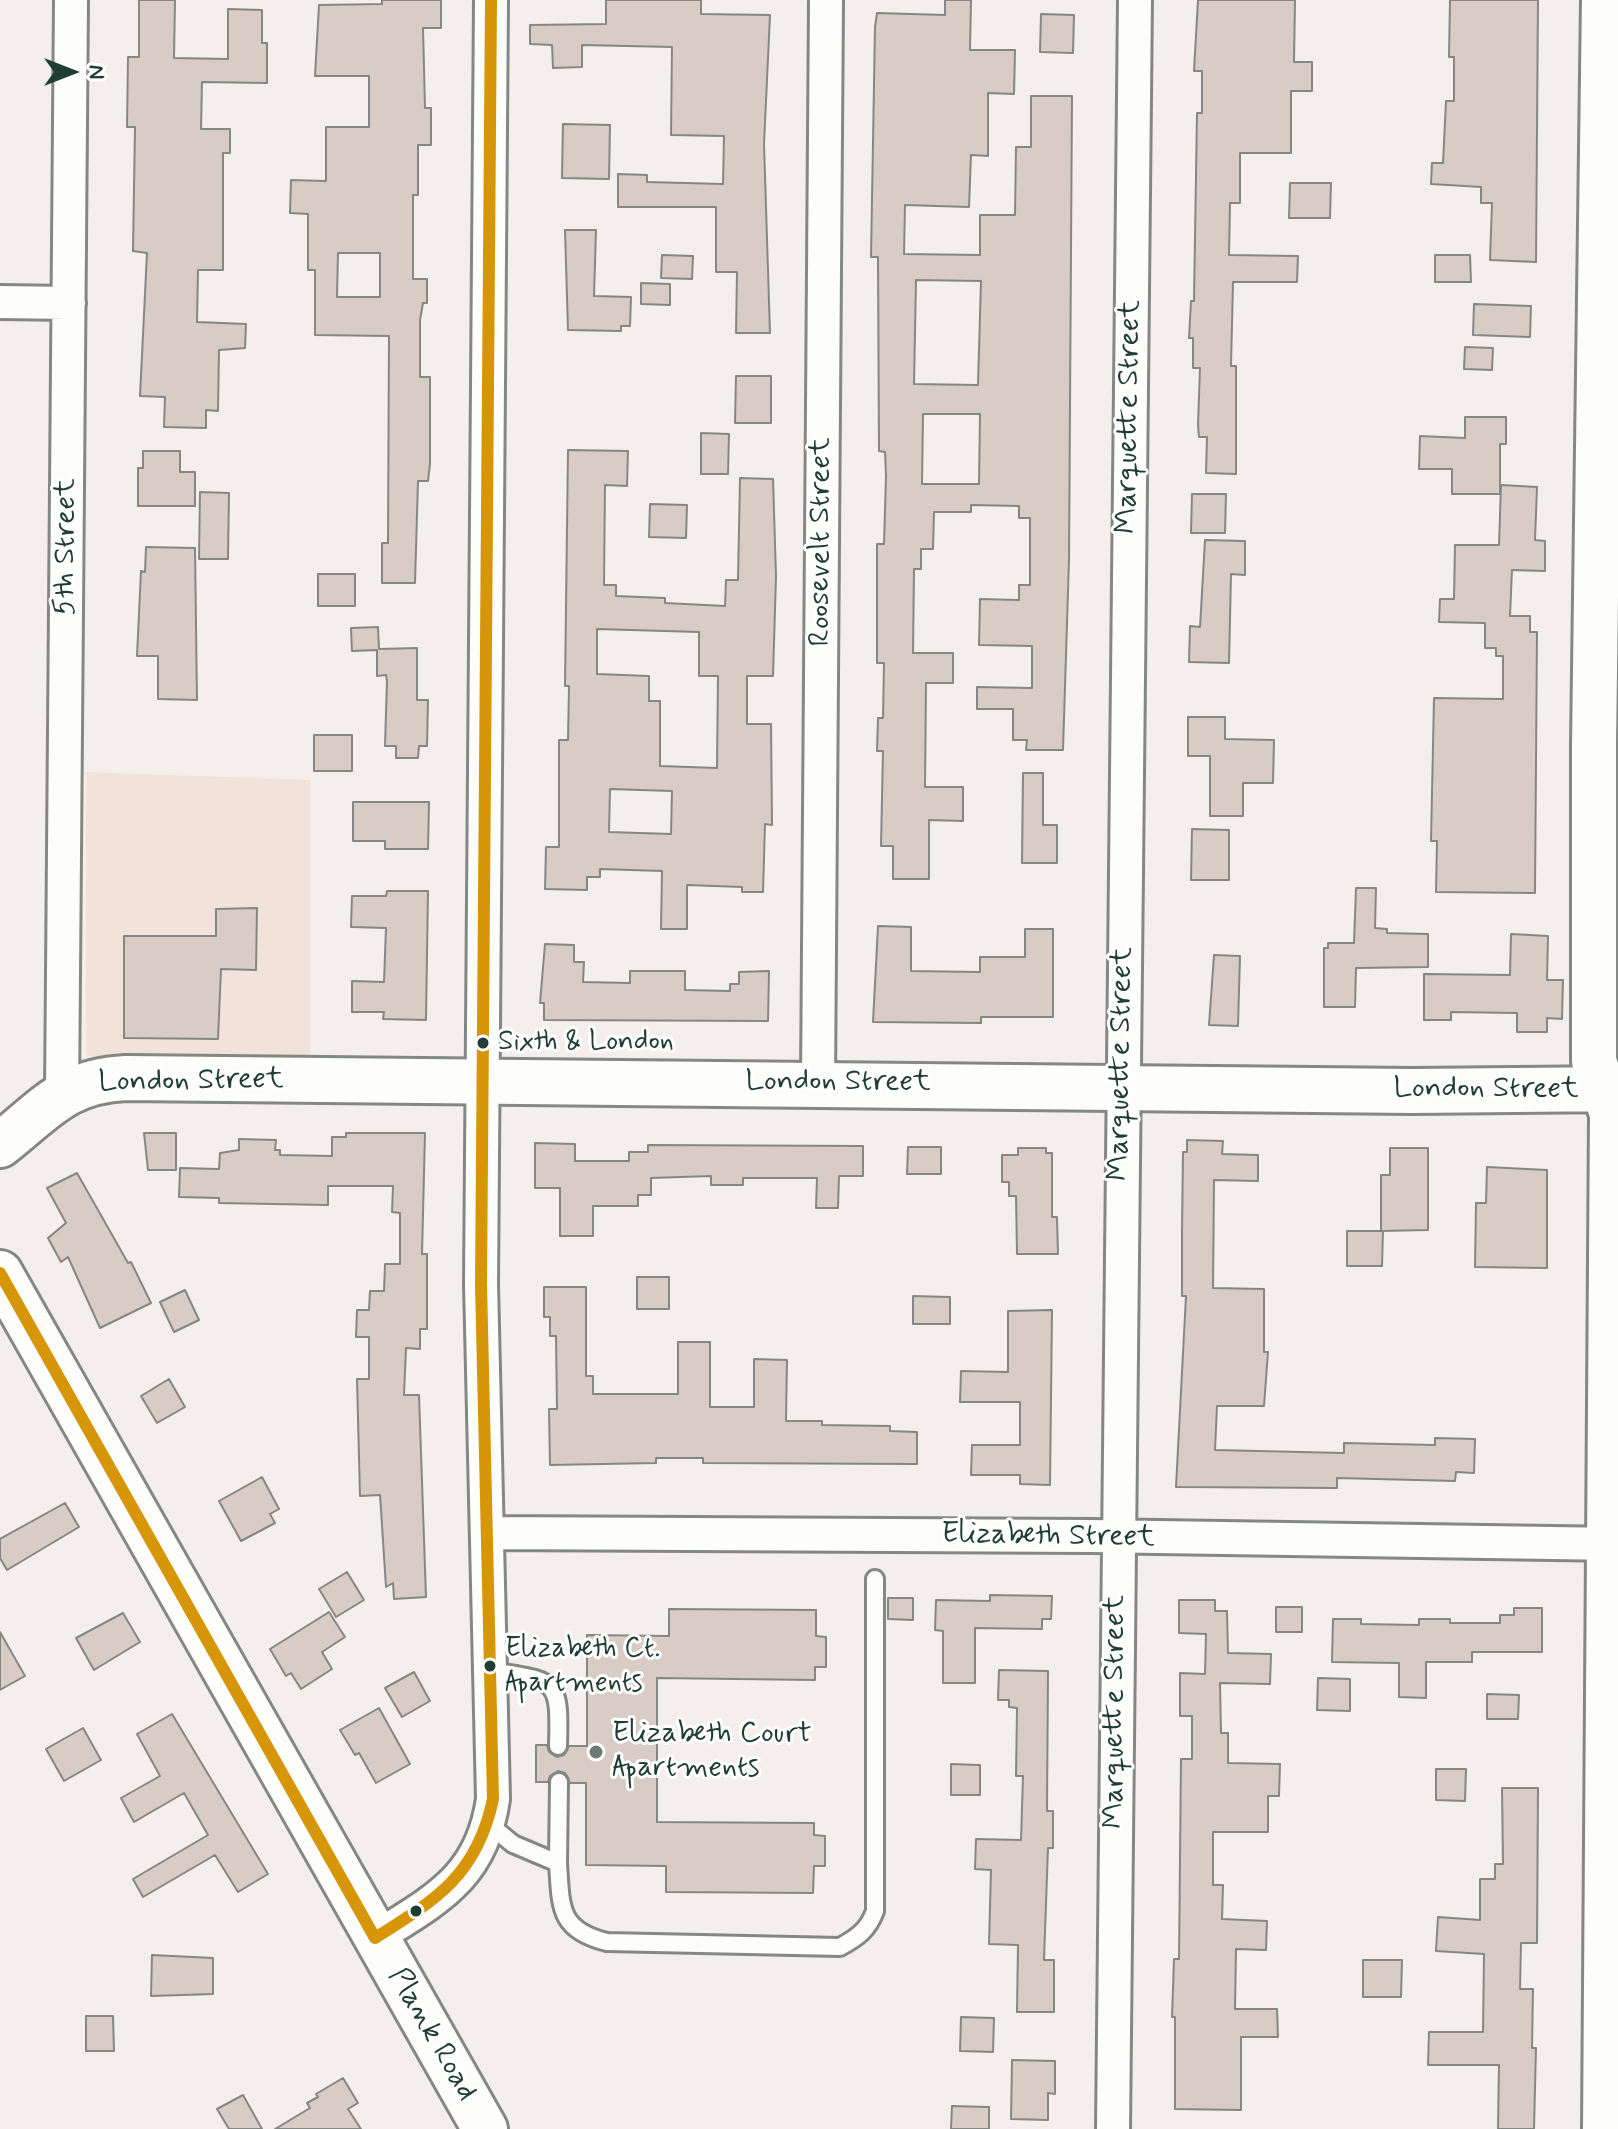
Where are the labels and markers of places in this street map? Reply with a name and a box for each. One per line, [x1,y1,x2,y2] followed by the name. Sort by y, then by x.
[498,1026,674,1060] place label: Sixth & London
[475,1035,491,1051] marker: Sixth & London
[505,1633,660,1699] place label: Elizabeth Ct. Apartments
[482,1658,498,1674] marker: Elizabeth Ct. Apartments
[612,1717,812,1788] place label: Elizabeth Court Apartments
[587,1743,605,1761] marker: Elizabeth Court Apartments
[408,1903,424,1919] unlabelled marker

